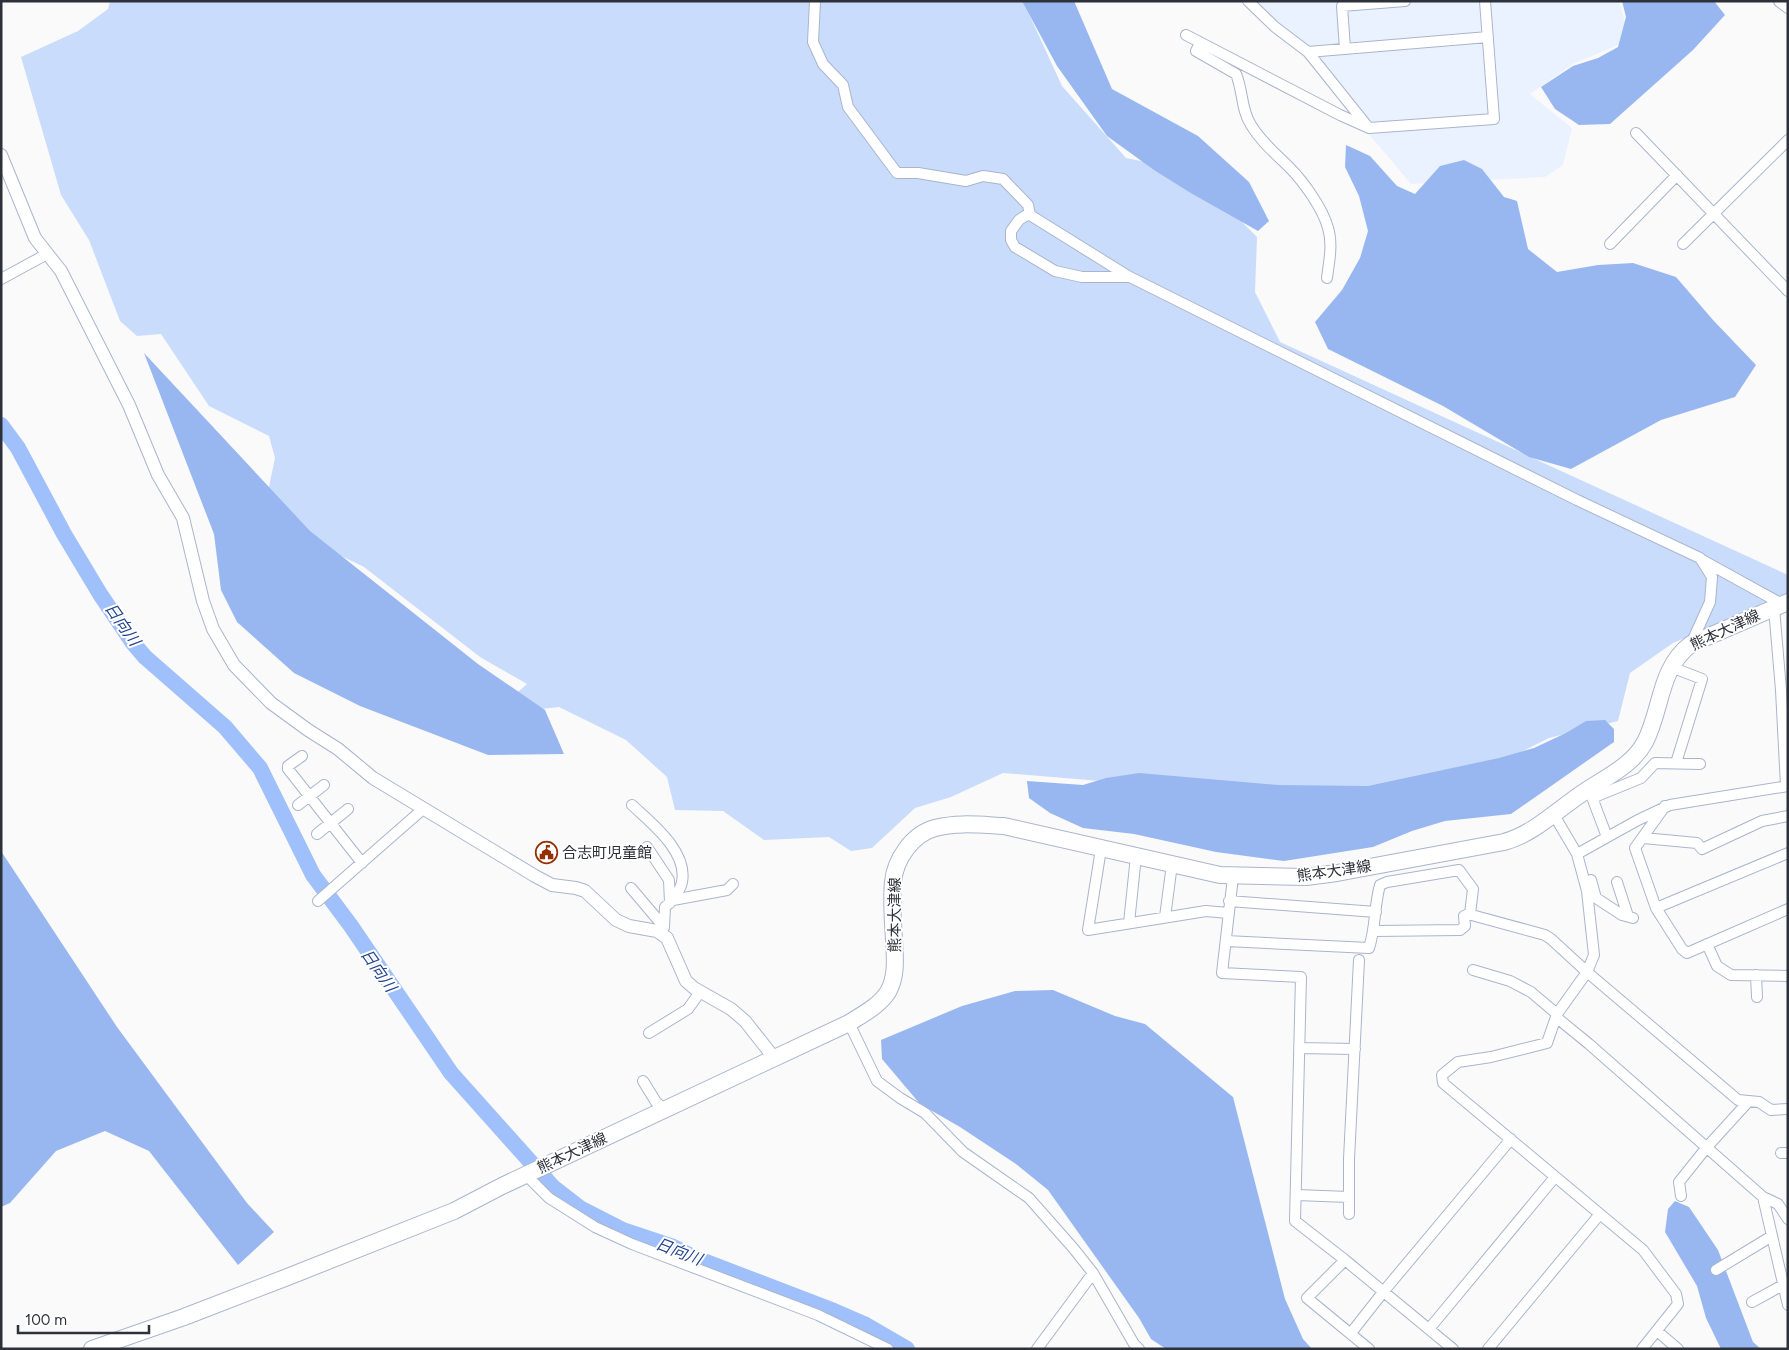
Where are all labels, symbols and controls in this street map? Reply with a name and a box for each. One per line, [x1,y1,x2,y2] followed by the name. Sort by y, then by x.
[101,599,145,651] water label: 日向川
[1687,606,1763,654] street label: 熊本大津線
[534,841,558,865] public building icon: 合志町児童館
[562,844,652,862] place label: 合志町児童館
[1296,857,1372,885] street label: 熊本大津線
[886,877,904,953] street label: 熊本大津線
[357,945,401,997] water label: 日向川
[534,1129,610,1177] street label: 熊本大津線
[653,1234,706,1270] water label: 日向川
[18,1302,149,1334] scale bar
[25,1311,67,1329] text: 100 m

